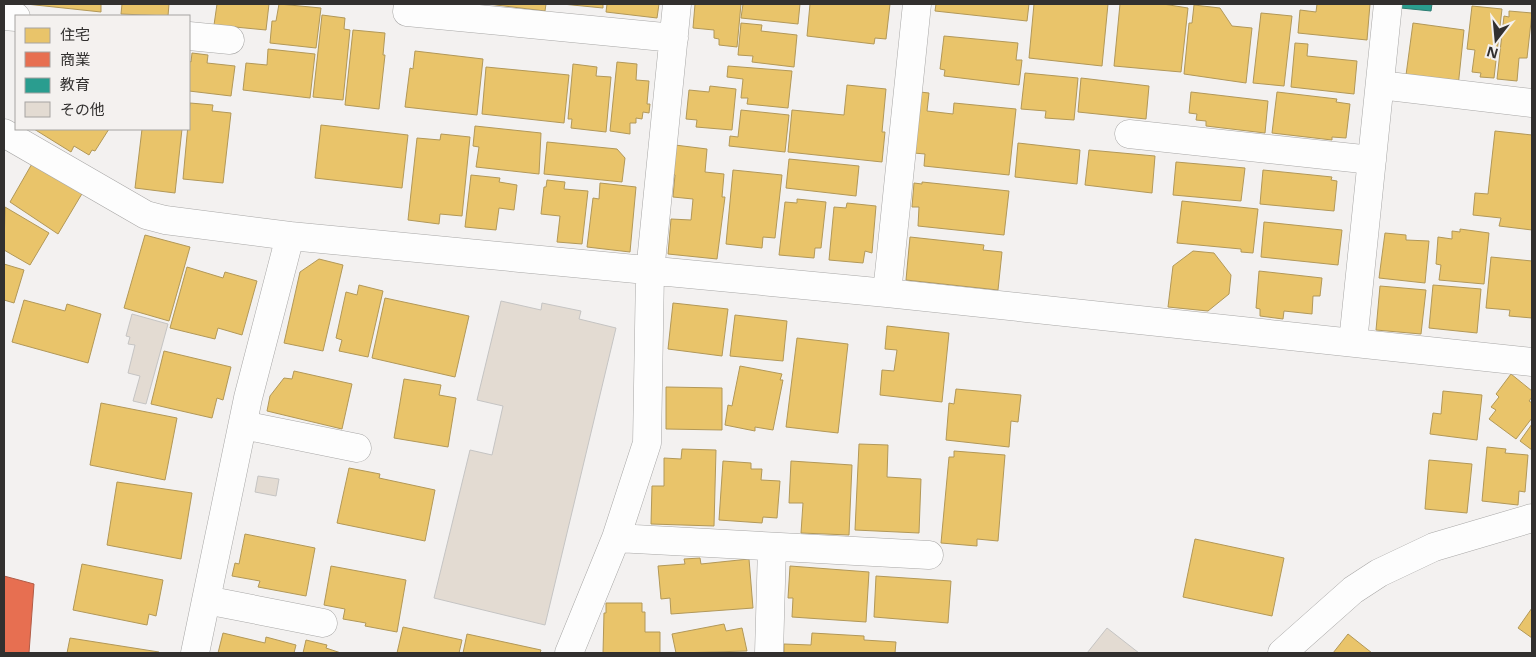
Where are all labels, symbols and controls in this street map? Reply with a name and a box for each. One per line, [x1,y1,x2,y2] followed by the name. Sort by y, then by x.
[15,15,190,130] legend
[1471,15,1521,65] north arrow
[60,24,90,44] text: 住宅
[1484,42,1500,64] text: N
[60,49,90,69] text: 商業
[60,74,90,94] text: 教育
[60,99,105,119] text: その他

